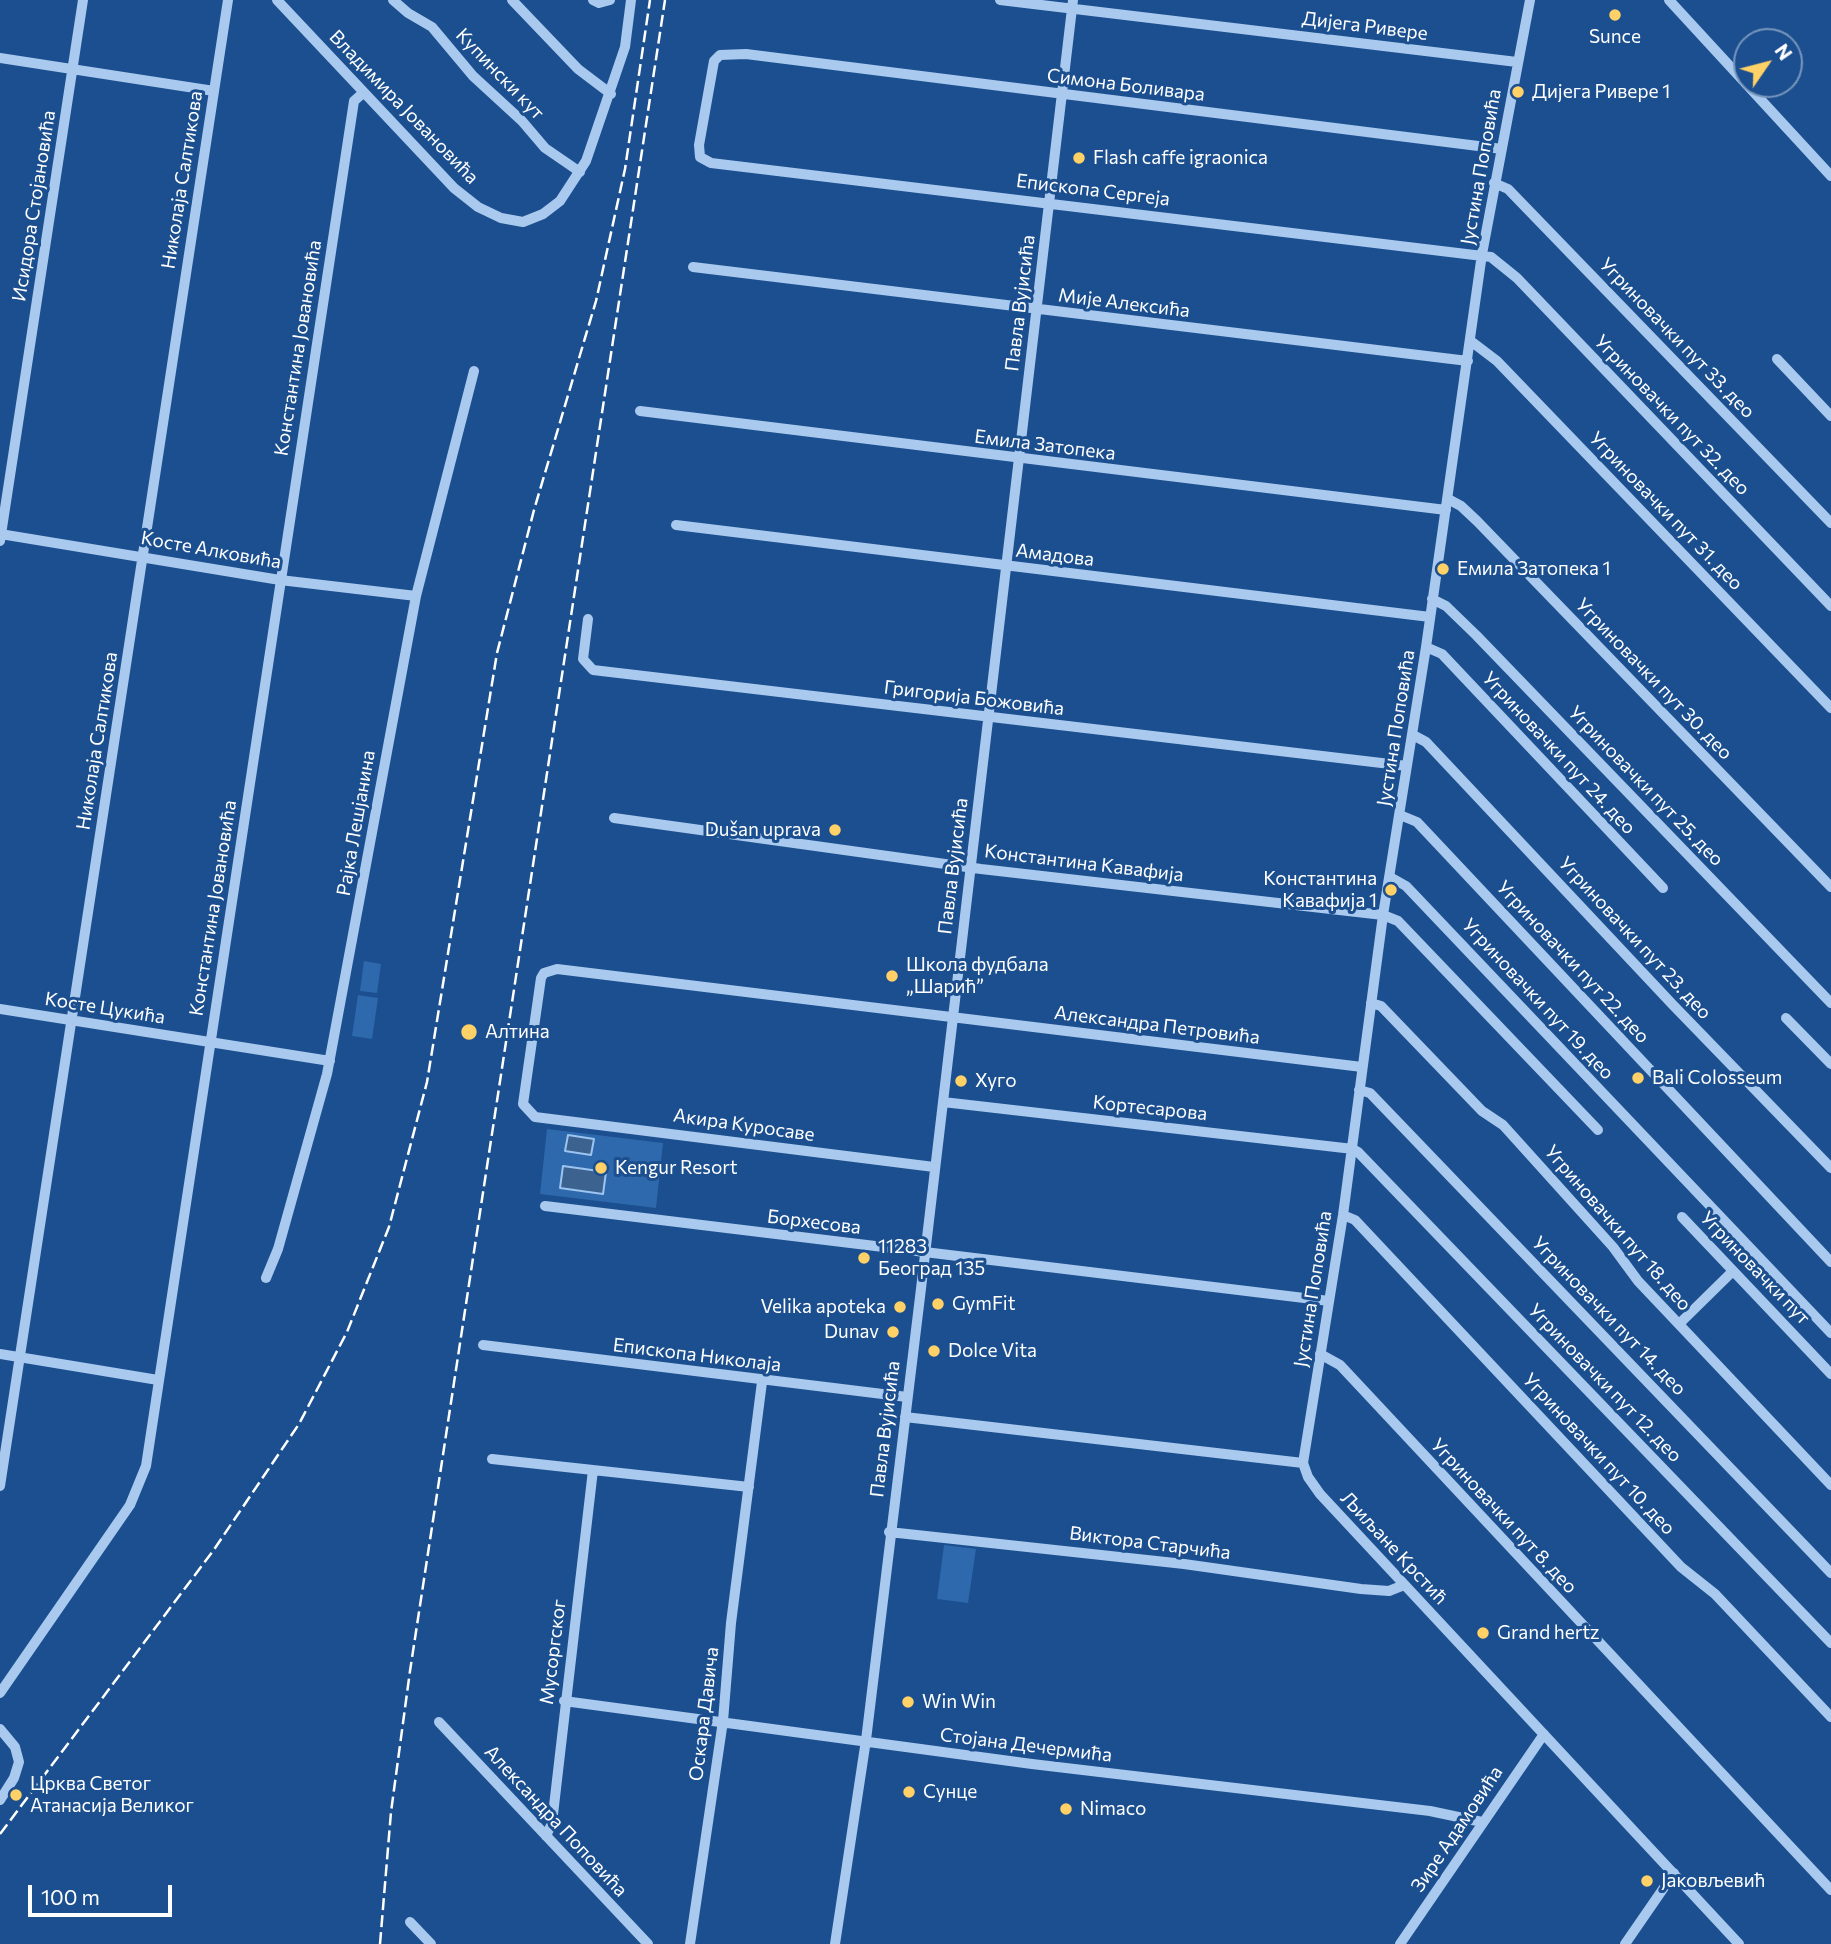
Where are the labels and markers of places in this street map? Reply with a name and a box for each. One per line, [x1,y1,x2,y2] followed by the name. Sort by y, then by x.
[1607,7,1623,23] marker: Sunce
[1589,26,1641,48] place label: Sunce
[1532,81,1670,103] place label: Дијега Ривере 1
[1510,84,1526,100] marker: Дијега Ривере 1
[1093,147,1268,169] place label: Flash caffe igraonica
[1071,150,1087,166] marker: Flash caffe igraonica
[1457,558,1611,580] place label: Емила Затопека 1
[1435,561,1451,577] marker: Емила Затопека 1
[705,819,821,841] place label: Dušan uprava
[827,822,843,838] marker: Dušan uprava
[1263,868,1377,912] place label: Константина Кавафија 1
[1383,882,1399,898] marker: Константина Кавафија 1
[906,954,1049,998] place label: Школа фудбала „Шарић”
[884,968,900,984] marker: Школа фудбала „Шарић”
[485,1021,550,1043] place label: Алтина
[459,1022,479,1042] marker: Алтина
[1652,1067,1782,1089] place label: Bali Colosseum
[975,1070,1017,1092] place label: Хуго
[1630,1070,1646,1086] marker: Bali Colosseum
[953,1073,969,1089] marker: Хуго
[615,1157,738,1179] place label: Kengur Resort
[593,1160,609,1176] marker: Kengur Resort
[878,1236,985,1280] place label: 11283 Београд 135
[856,1250,872,1266] marker: 11283 Београд 135
[952,1293,1015,1315] place label: GymFit
[760,1296,886,1318] place label: Velika apoteka
[930,1296,946,1312] marker: GymFit
[892,1299,908,1315] marker: Velika apoteka
[824,1321,879,1343] place label: Dunav
[885,1324,901,1340] marker: Dunav
[948,1340,1037,1362] place label: Dolce Vita
[926,1343,942,1359] marker: Dolce Vita
[1497,1622,1599,1644] place label: Grand hertz
[1475,1625,1491,1641] marker: Grand hertz
[922,1691,996,1713] place label: Win Win
[900,1694,916,1710] marker: Win Win
[30,1773,194,1817] place label: Црква Светог Атанасија Великог
[923,1781,977,1803] place label: Сунце
[901,1784,917,1800] marker: Сунце
[8,1787,24,1803] marker: Црква Светог Атанасија Великог
[1080,1798,1146,1820] place label: Nimaco
[1058,1801,1074,1817] marker: Nimaco
[1661,1870,1765,1892] place label: Јаковљевић
[1639,1873,1655,1889] marker: Јаковљевић

